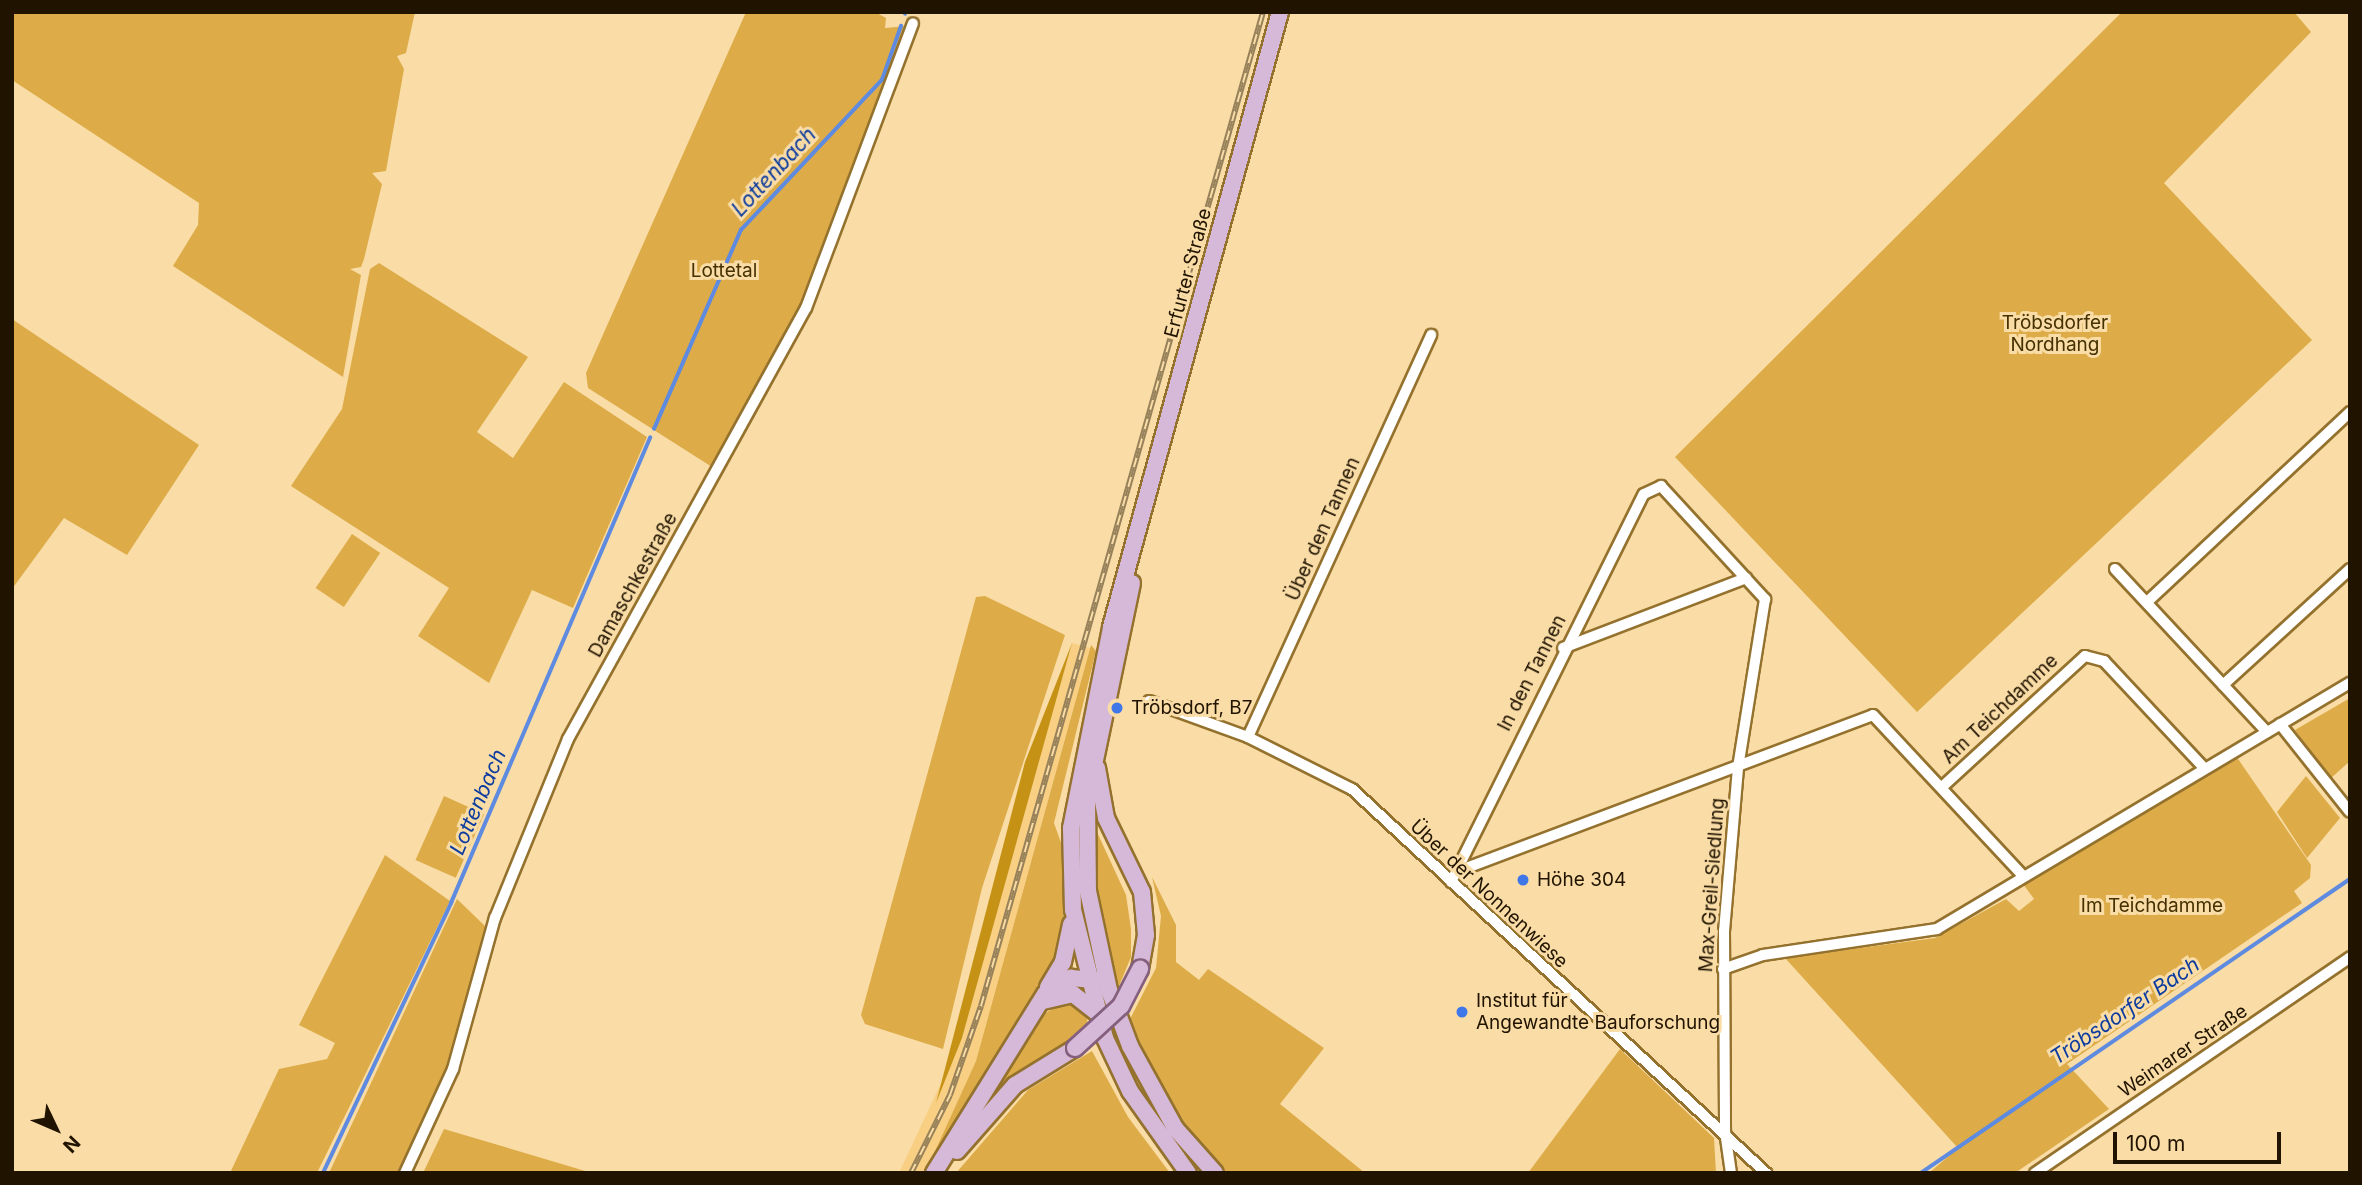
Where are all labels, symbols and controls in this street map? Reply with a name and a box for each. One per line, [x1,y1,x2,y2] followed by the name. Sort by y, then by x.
[727,122,821,222] water label: Lottenbach
[1160,206,1216,340] street label: Erfurter Straße
[691,260,757,282] park label: Lottetal
[2002,312,2108,356] park label: Tröbsdorfer Nordhang
[1281,454,1365,604] street label: Über den Tannen
[584,509,682,661] street label: Damaschkestraße
[1493,611,1571,735] street label: In den Tannen
[1937,649,2063,769] street label: Am Teichdamme
[1131,697,1253,719] place label: Tröbsdorf, B7
[1109,700,1125,716] marker: Tröbsdorf, B7
[444,745,512,859] water label: Lottenbach
[1695,797,1729,973] street label: Max-Greil-Siedlung
[1405,815,1573,973] street label: Über der Nonnenwiese
[1537,869,1626,891] place label: Höhe 304
[1515,872,1531,888] marker: Höhe 304
[2081,895,2223,917] park label: Im Teichdamme
[2046,952,2204,1070] water label: Tröbsdorfer Bach
[1476,990,1720,1034] place label: Institut für Angewandte Bauforschung
[2114,1000,2252,1102] street label: Weimarer Straße
[1454,1004,1470,1020] marker: Institut für Angewandte Bauforschung
[21,1094,91,1164] north arrow
[2117,1118,2285,1162] scale bar
[58,1131,85,1157] text: N
[2126,1131,2185,1156] text: 100 m

